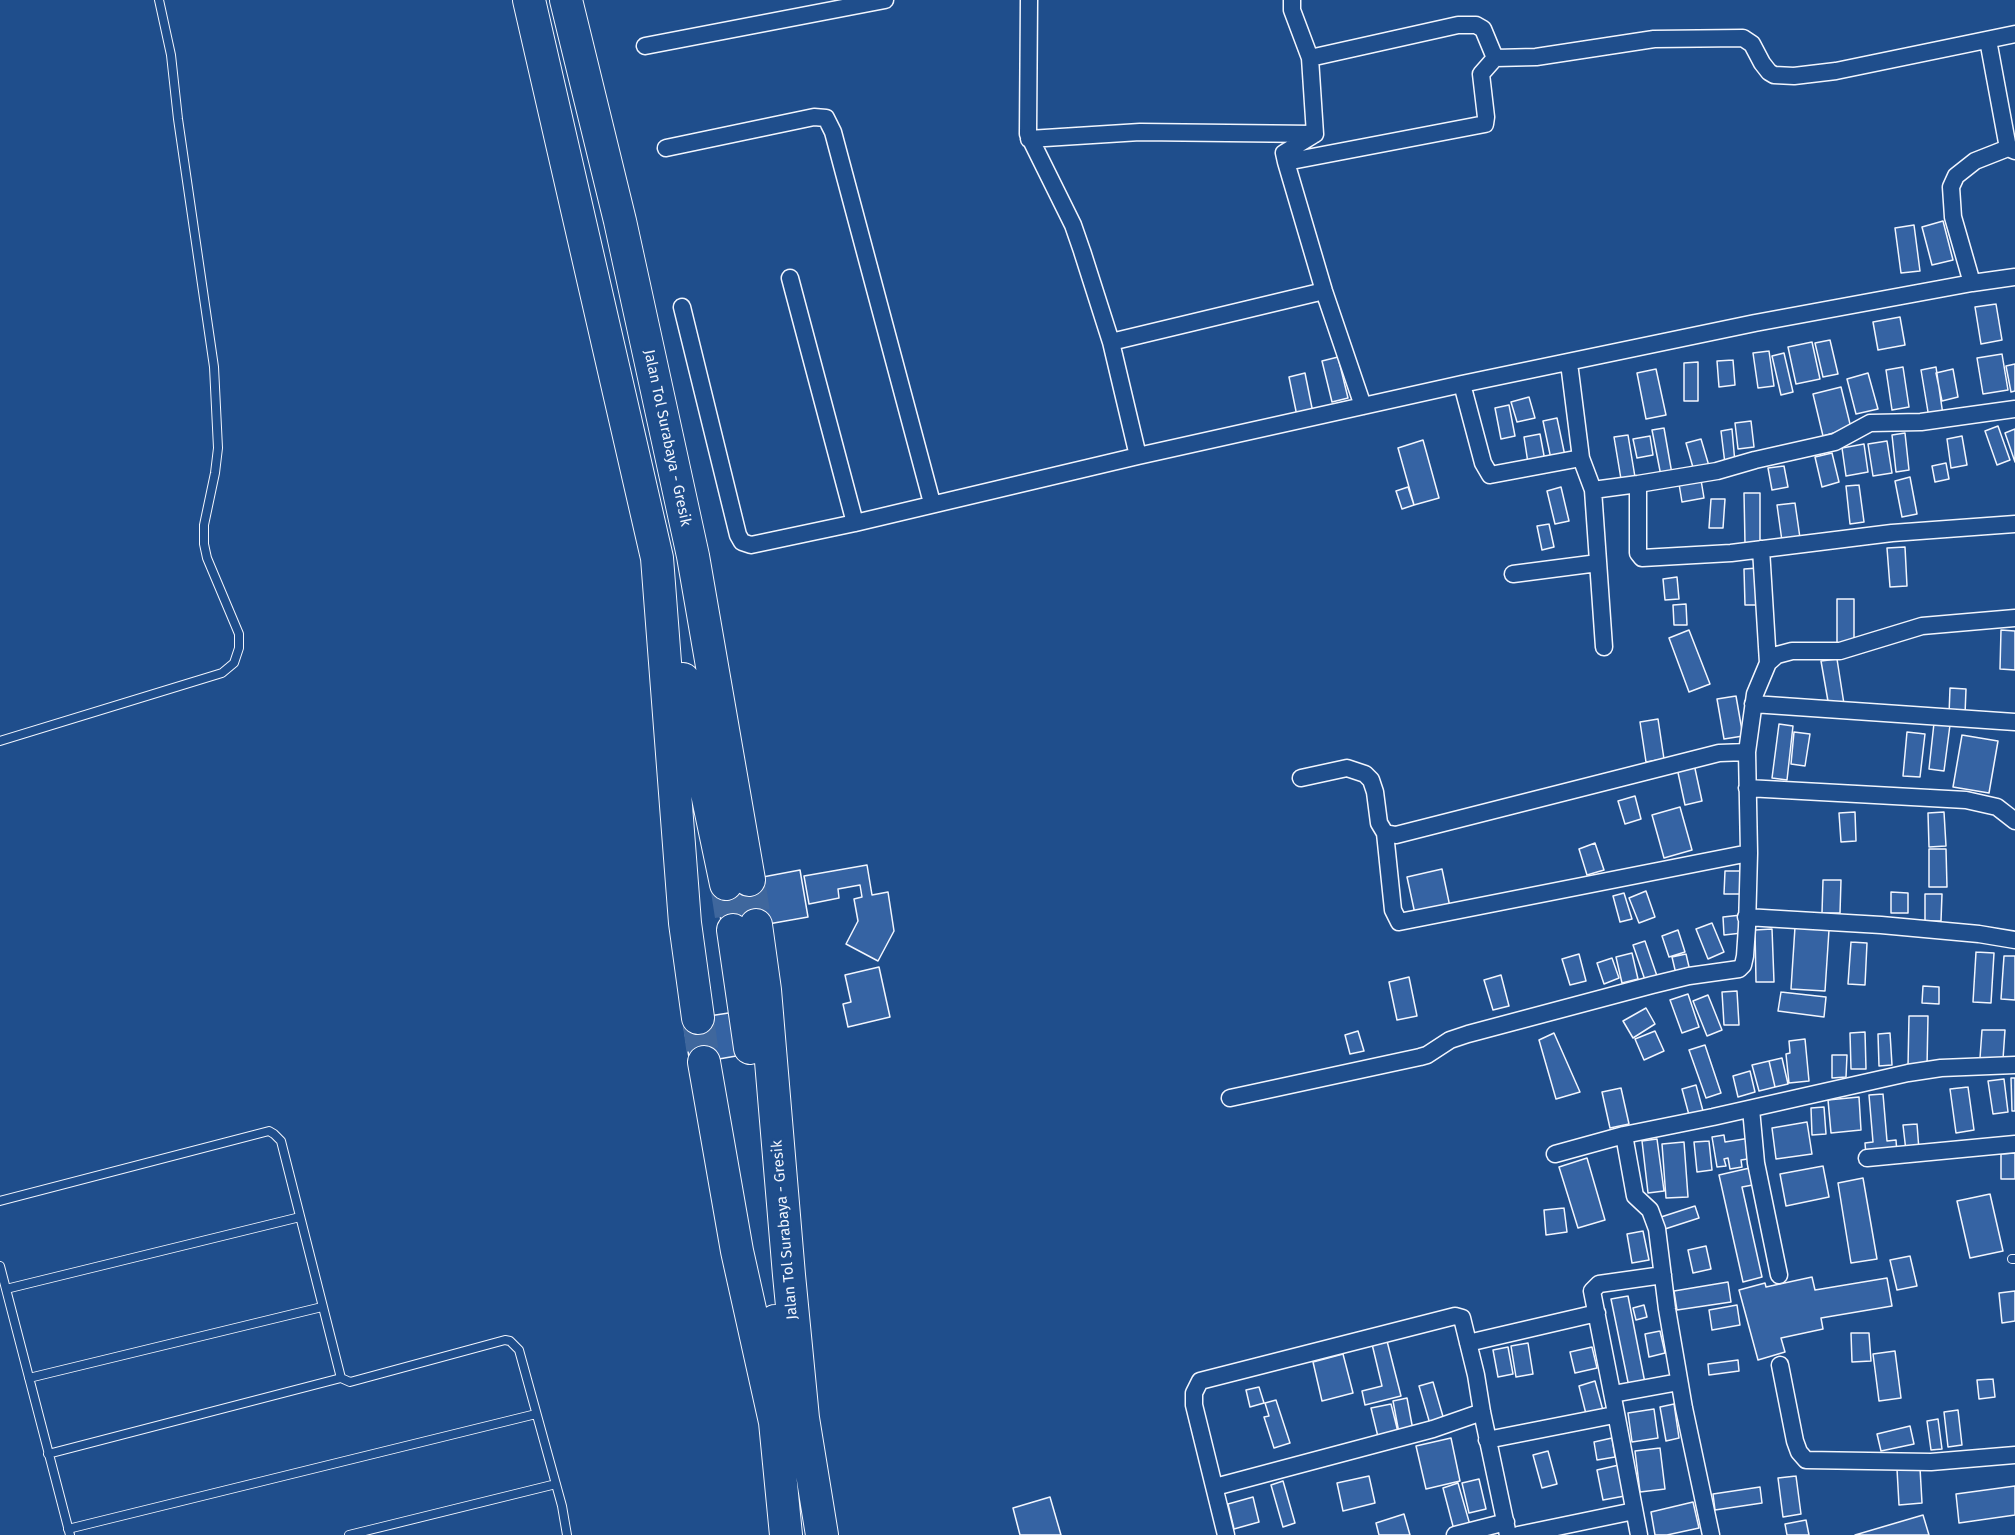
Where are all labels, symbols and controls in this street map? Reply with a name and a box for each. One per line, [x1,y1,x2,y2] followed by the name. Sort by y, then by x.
[639,348,695,528] street label: Jalan Tol Surabaya - Gresik
[768,1140,802,1320] street label: Jalan Tol Surabaya - Gresik

